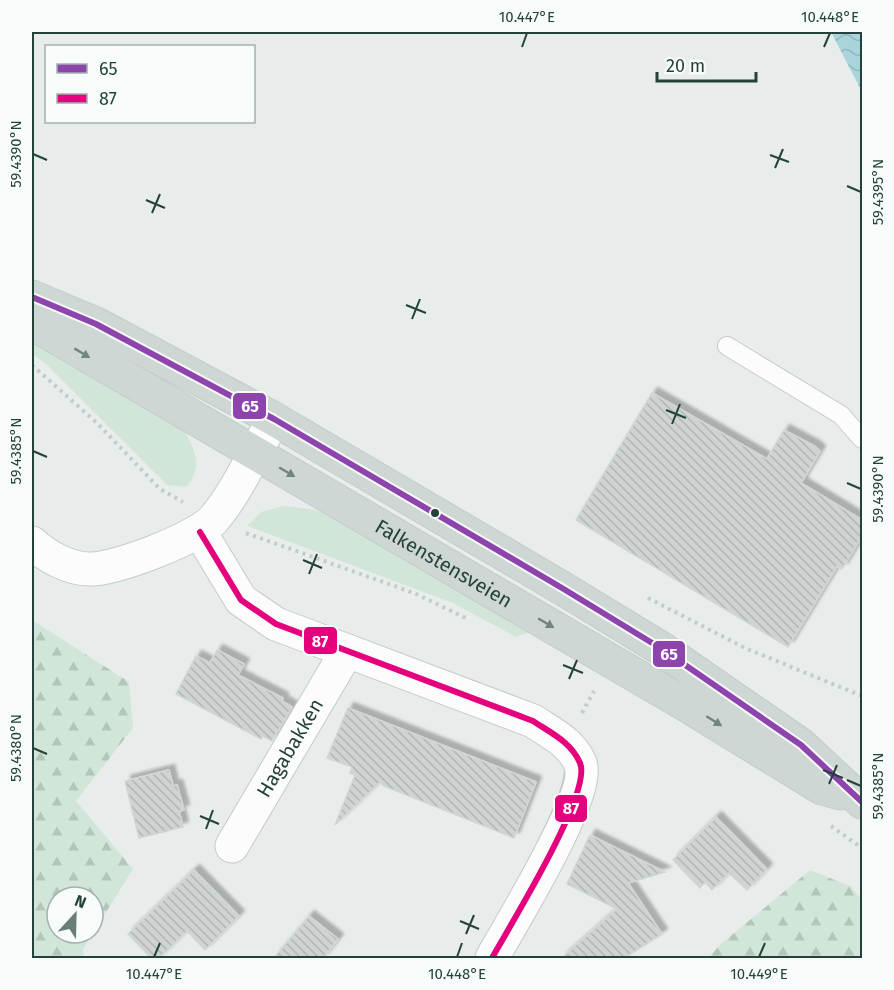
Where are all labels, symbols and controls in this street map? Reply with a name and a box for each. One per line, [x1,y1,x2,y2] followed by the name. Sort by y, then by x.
[499,8,555,26] text: 10.447°E
[801,8,859,26] text: 10.448°E
[45,45,255,123] legend
[657,45,756,83] scale bar
[666,55,705,77] text: 20 m
[99,58,118,80] text: 65
[99,88,117,110] text: 87
[7,120,25,188] text: 59.4390°N
[869,159,887,225] text: 59.4395°N
[74,348,91,358] one-way arrow
[232,392,267,420] line badge: 65
[241,397,259,416] text: 65
[7,417,25,485] text: 59.4385°N
[869,455,887,523] text: 59.4390°N
[279,466,295,477] one-way arrow
[429,507,441,519] unlabelled marker
[371,514,517,613] street label: Falkenstensveien
[538,617,554,628] one-way arrow
[303,626,338,655] line badge: 87
[312,632,329,651] text: 87
[652,640,686,668] line badge: 65
[660,645,678,664] text: 65
[251,694,328,802] street label: Hagabakken
[7,714,25,782] text: 59.4380°N
[706,716,722,727] one-way arrow
[869,752,887,820] text: 59.4385°N
[554,794,588,823] line badge: 87
[563,799,580,818] text: 87
[45,885,105,945] north arrow
[72,891,89,912] text: N
[126,965,182,983] text: 10.447°E
[428,965,486,983] text: 10.448°E
[730,965,788,983] text: 10.449°E

